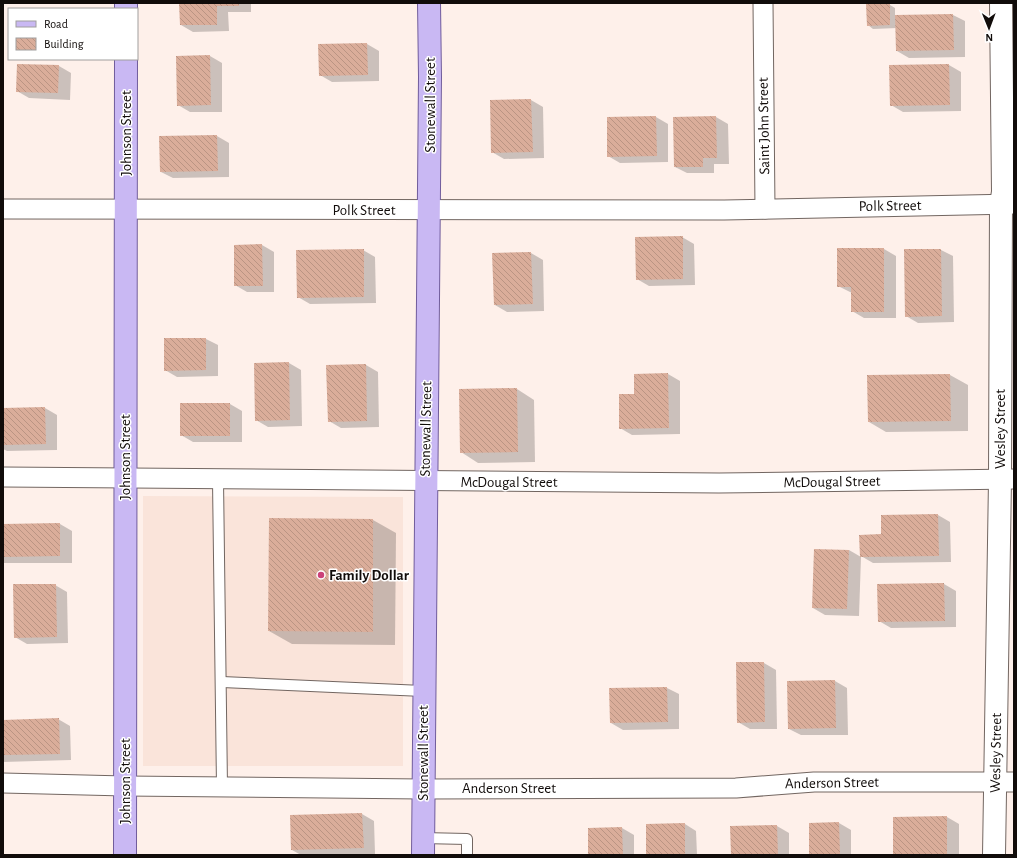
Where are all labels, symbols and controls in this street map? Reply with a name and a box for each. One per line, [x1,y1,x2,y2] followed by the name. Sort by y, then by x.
[8,8,138,60] legend
[969,8,1009,48] north arrow
[44,18,68,30] text: Road
[985,32,993,43] text: N
[44,38,84,50] text: Building
[423,57,438,153] street label: Stonewall Street
[756,77,772,175] street label: Saint John Street
[119,90,134,176] street label: Johnson Street
[858,198,922,214] street label: Polk Street
[333,203,396,218] street label: Polk Street
[418,381,434,477] street label: Stonewall Street
[993,389,1008,469] street label: Wesley Street
[118,414,133,500] street label: Johnson Street
[783,474,881,490] street label: McDougal Street
[460,475,558,490] street label: McDougal Street
[329,568,410,583] place label: Family Dollar
[316,570,326,580] marker: Family Dollar
[416,705,431,801] street label: Stonewall Street
[988,713,1004,793] street label: Wesley Street
[118,738,133,824] street label: Johnson Street
[785,775,879,791] street label: Anderson Street
[462,781,556,796] street label: Anderson Street

